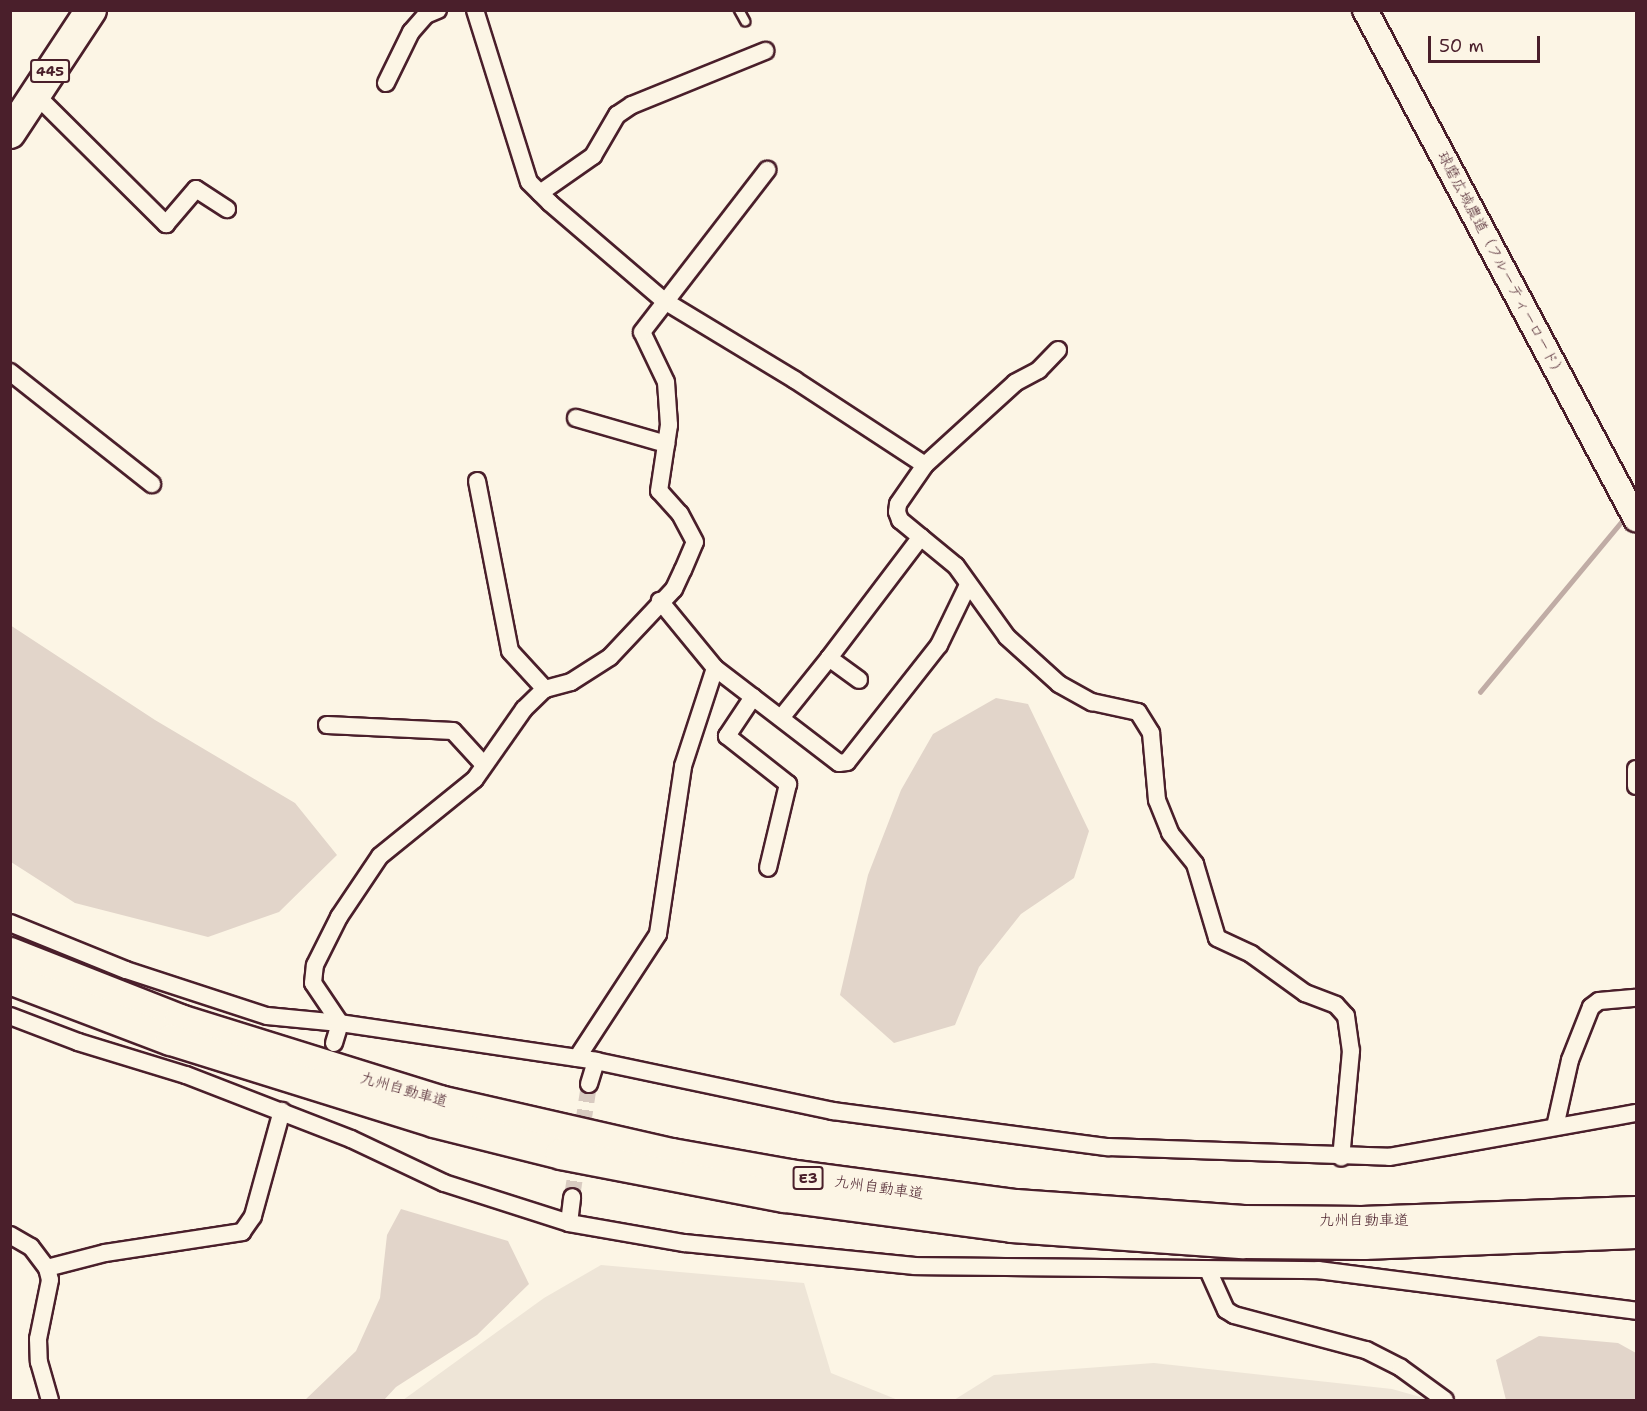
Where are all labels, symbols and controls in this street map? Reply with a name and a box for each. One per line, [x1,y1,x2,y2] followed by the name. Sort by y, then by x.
[1431,24,1544,62] scale bar
[1439,34,1484,58] text: 50 m
[29,60,71,82] road number: 445
[1433,148,1569,382] street label: 球磨広域農道（フルーティーロード）
[358,1069,450,1111] street label: 九州自動車道
[792,1167,824,1189] road number: E3
[833,1173,925,1203] street label: 九州自動車道
[1319,1212,1409,1230] street label: 九州自動車道

